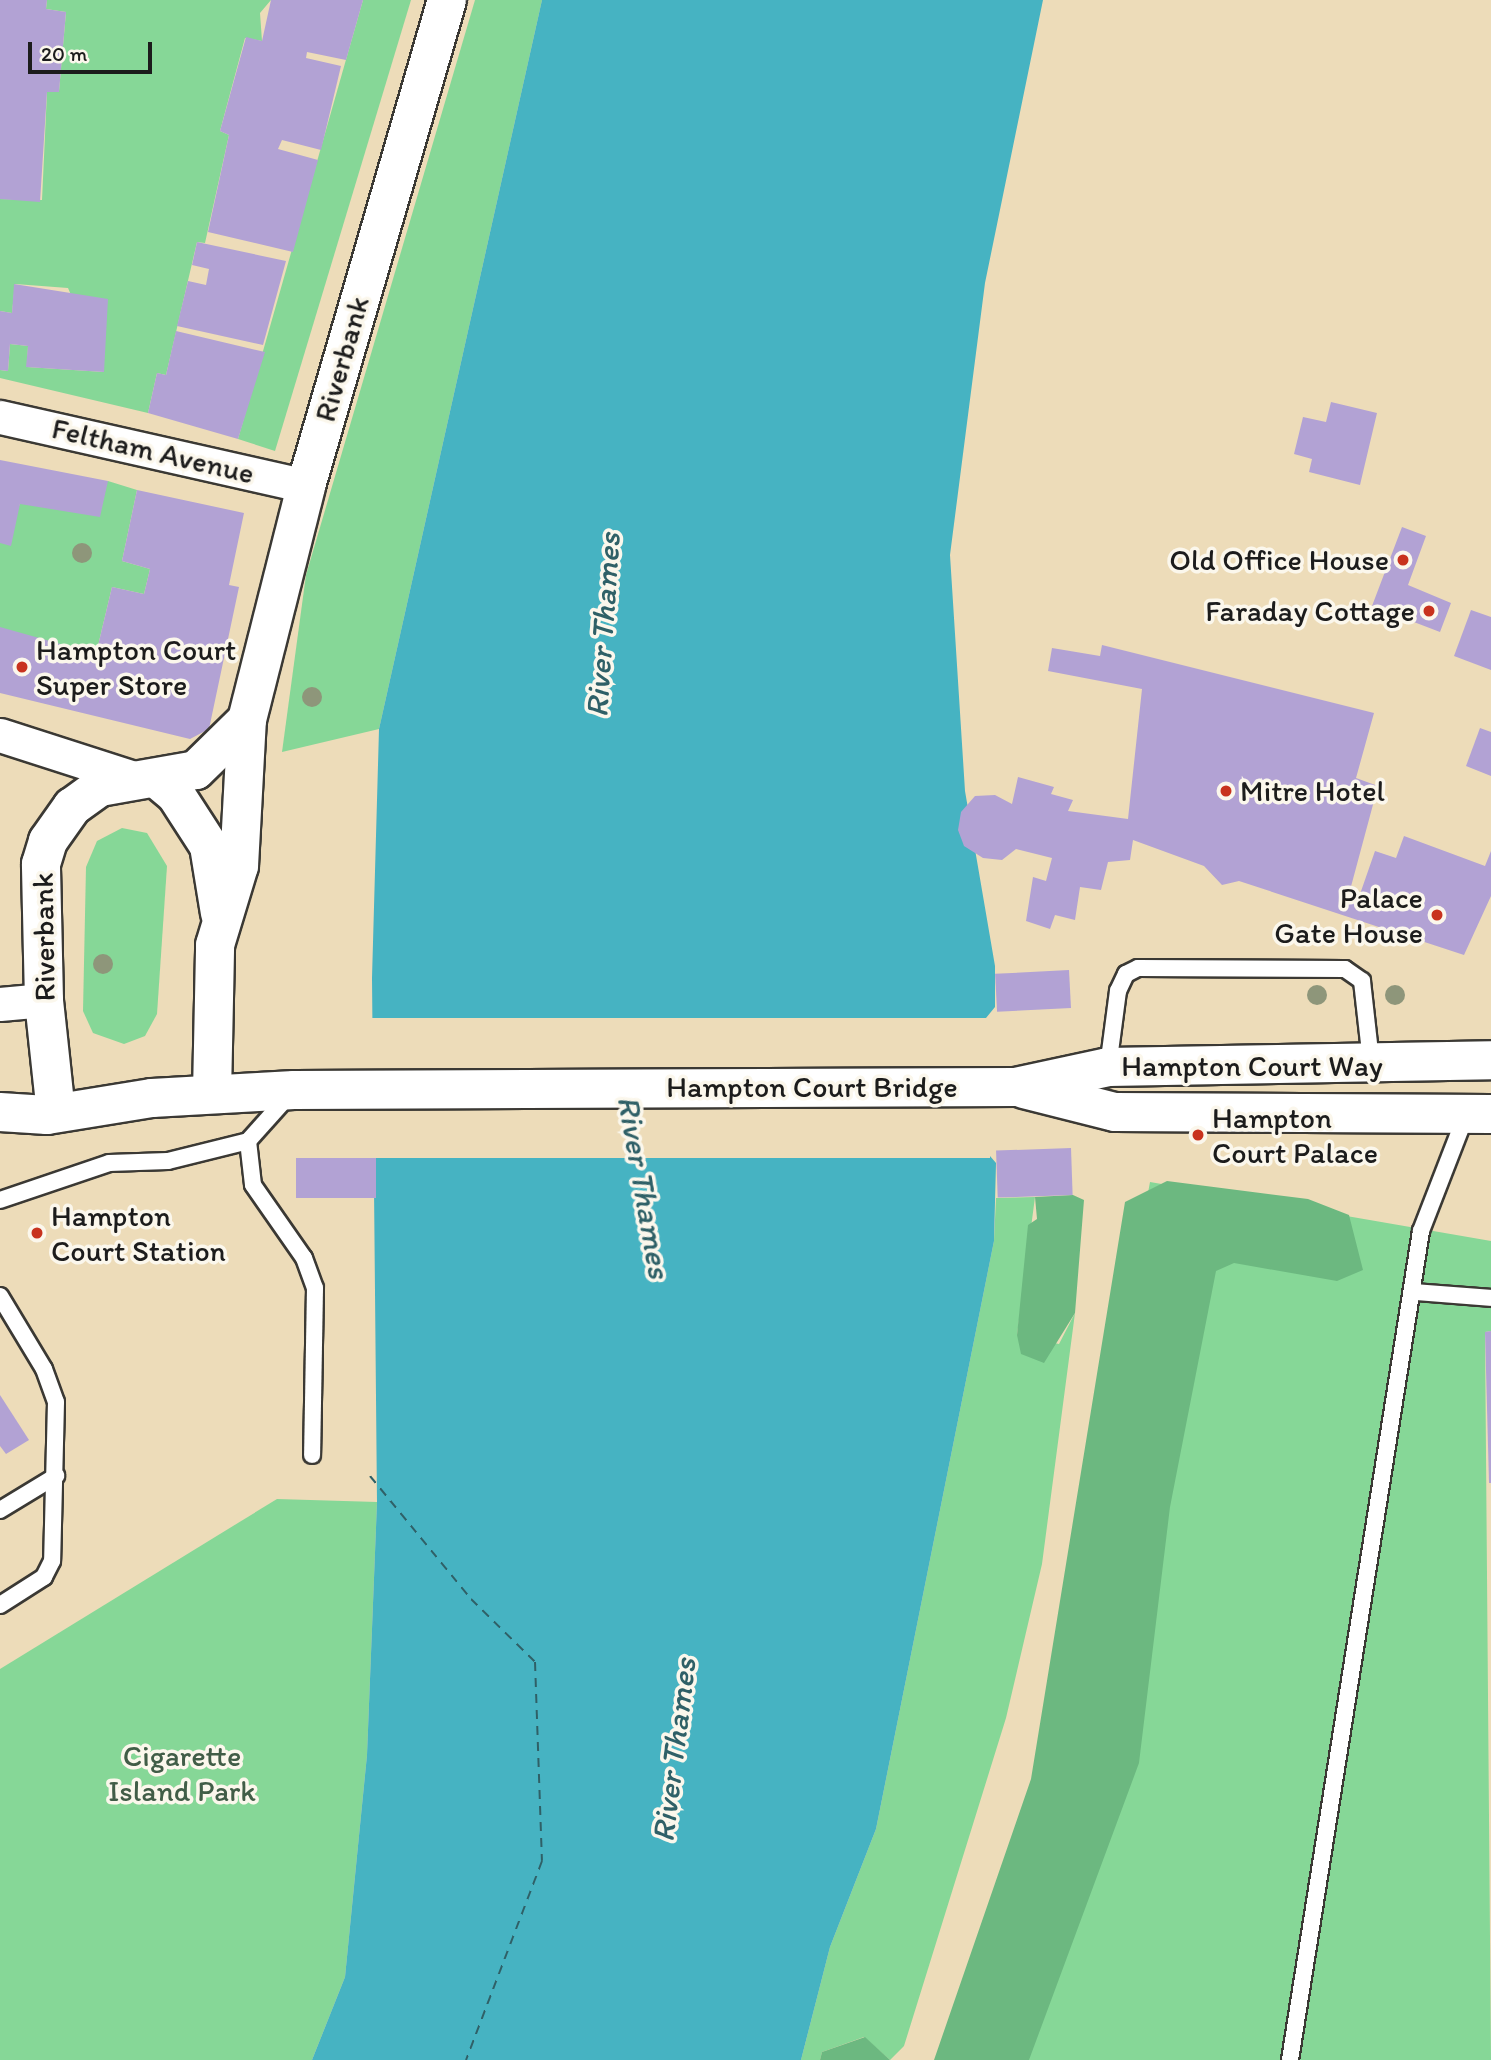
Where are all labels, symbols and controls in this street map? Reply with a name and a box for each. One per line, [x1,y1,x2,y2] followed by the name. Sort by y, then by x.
[32,28,156,72] scale bar
[41,41,87,66] text: 20 m
[307,292,377,426] street label: Riverbank
[49,410,257,492] street label: Feltham Avenue
[577,532,629,718] water label: River Thames
[1169,542,1389,578] place label: Old Office House
[1395,552,1411,568] marker: Old Office House
[1205,593,1415,629] place label: Faraday Cottage
[1421,603,1437,619] marker: Faraday Cottage
[36,632,237,702] place label: Hampton Court Super Store
[14,659,30,675] marker: Hampton Court Super Store
[1240,773,1385,809] place label: Mitre Hotel
[1218,783,1234,799] marker: Mitre Hotel
[25,872,63,1002] street label: Riverbank
[1274,880,1423,950] place label: Palace Gate House
[1429,907,1445,923] marker: Palace Gate House
[1121,1048,1383,1084] street label: Hampton Court Way
[666,1069,958,1105] street label: Hampton Court Bridge
[609,1093,679,1281] water label: River Thames
[1212,1100,1376,1170] place label: Hampton Court Palace
[1190,1127,1206,1143] marker: Hampton Court Palace
[51,1198,227,1268] place label: Hampton Court Station
[29,1225,45,1241] marker: Hampton Court Station
[644,1656,704,1844] water label: River Thames
[108,1738,256,1808] park label: Cigarette Island Park

